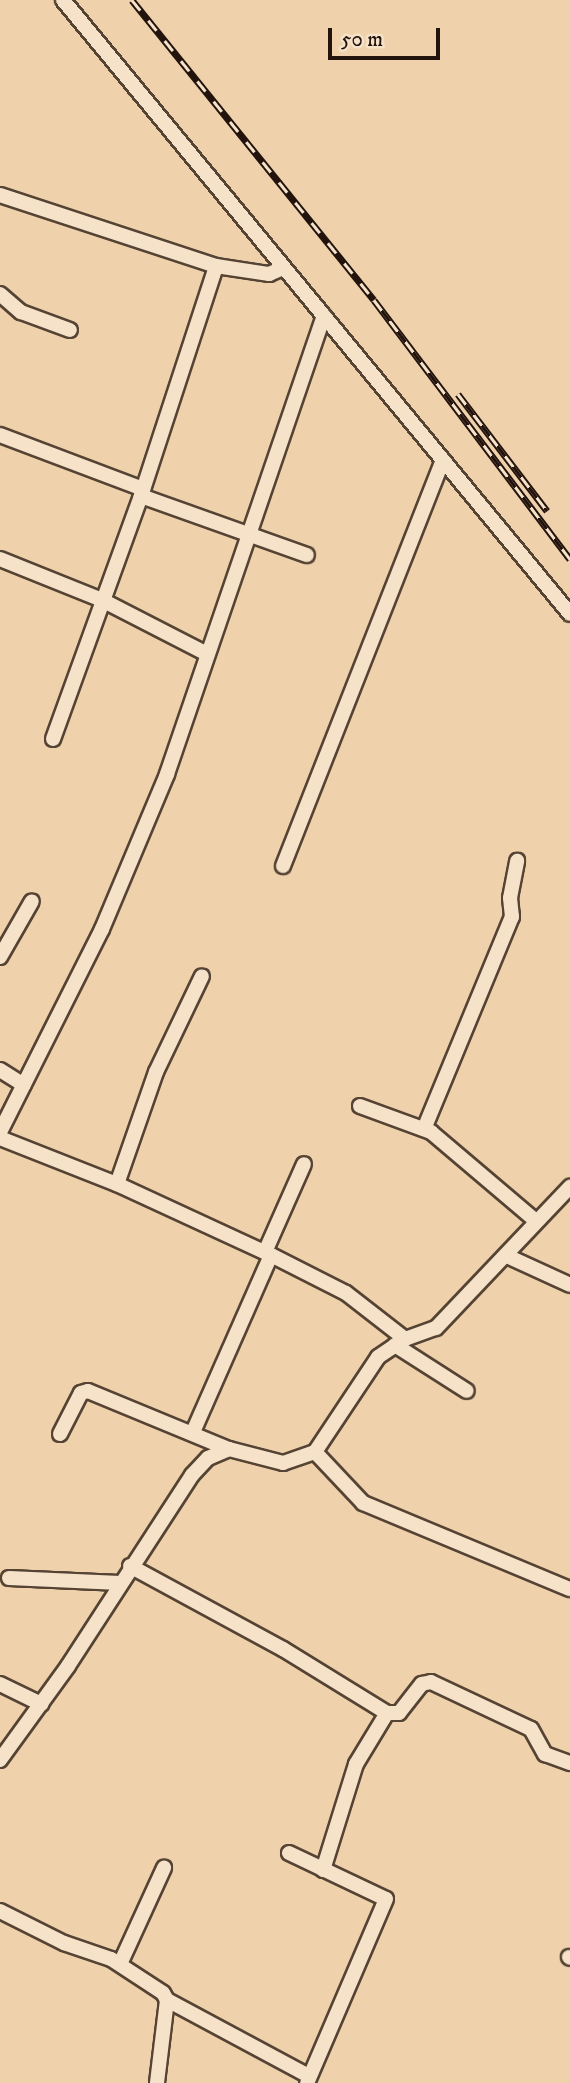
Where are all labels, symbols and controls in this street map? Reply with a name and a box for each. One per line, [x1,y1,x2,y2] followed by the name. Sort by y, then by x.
[332,14,444,58] scale bar
[341,27,383,53] text: 50 m

